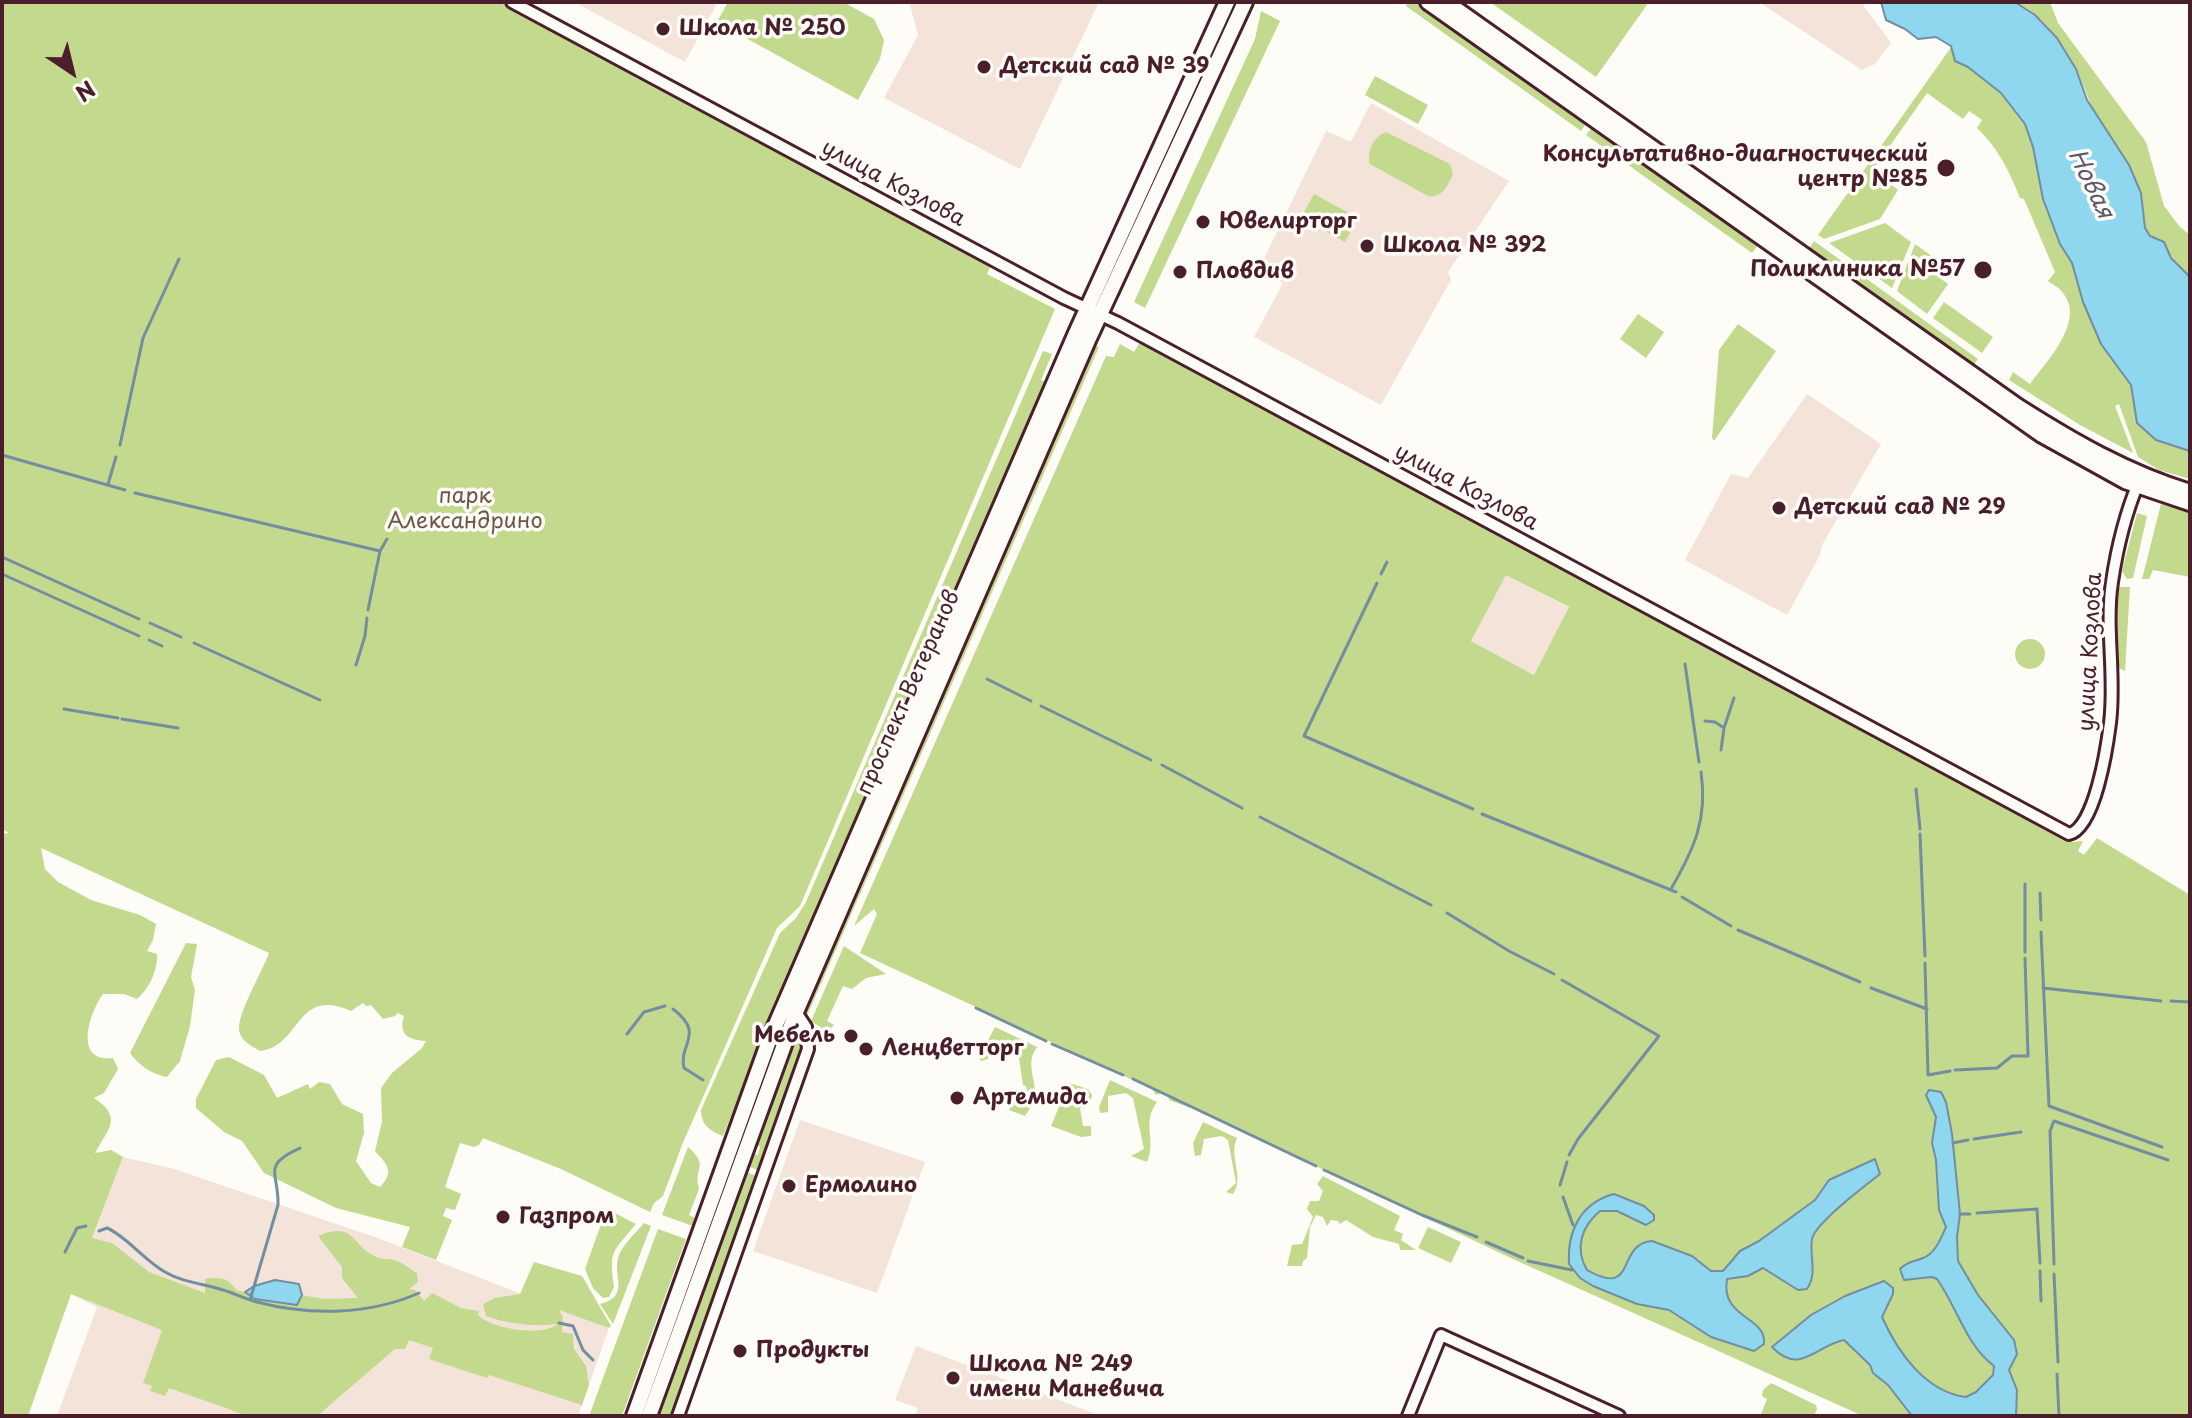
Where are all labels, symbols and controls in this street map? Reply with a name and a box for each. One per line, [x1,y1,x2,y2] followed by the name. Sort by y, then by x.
[679,16,846,42] place label: Школа № 250
[654,20,672,38] marker: Школа № 250
[32,32,112,112] north arrow
[1000,54,1209,80] place label: Детский сад № 39
[975,58,993,76] marker: Детский сад № 39
[69,74,103,111] text: N
[817,135,969,233] street label: улица Козлова
[1543,142,1928,194] place label: Консультативно-диагностический центр №85
[2061,145,2119,223] water label: Новая
[1935,157,1957,179] marker: Консультативно-диагностический центр №85
[1219,209,1357,235] place label: Ювелирторг
[1194,213,1212,231] marker: Ювелирторг
[1383,233,1546,259] place label: Школа № 392
[1358,237,1376,255] marker: Школа № 392
[1750,257,1965,283] place label: Поликлиника №57
[1196,259,1294,285] place label: Пловдив
[1972,259,1994,281] marker: Поликлиника №57
[1171,263,1189,281] marker: Пловдив
[1390,439,1542,537] street label: улица Козлова
[387,484,543,536] park label: парк Александрино
[1795,495,2006,521] place label: Детский сад № 29
[1770,499,1788,517] marker: Детский сад № 29
[2074,572,2108,732] street label: улица Козлова
[852,587,966,799] street label: проспект Ветеранов
[754,1023,835,1049] place label: Мебель
[842,1027,860,1045] marker: Мебель
[882,1036,1024,1062] place label: Ленцветторг
[857,1040,875,1058] marker: Ленцветторг
[973,1085,1088,1111] place label: Артемида
[948,1089,966,1107] marker: Артемида
[805,1173,917,1199] place label: Ермолино
[780,1177,798,1195] marker: Ермолино
[519,1204,614,1230] place label: Газпром
[494,1208,512,1226] marker: Газпром
[756,1338,869,1364] place label: Продукты
[731,1342,749,1360] marker: Продукты
[969,1352,1164,1404] place label: Школа № 249 имени Маневича
[944,1369,962,1387] marker: Школа № 249 имени Маневича

